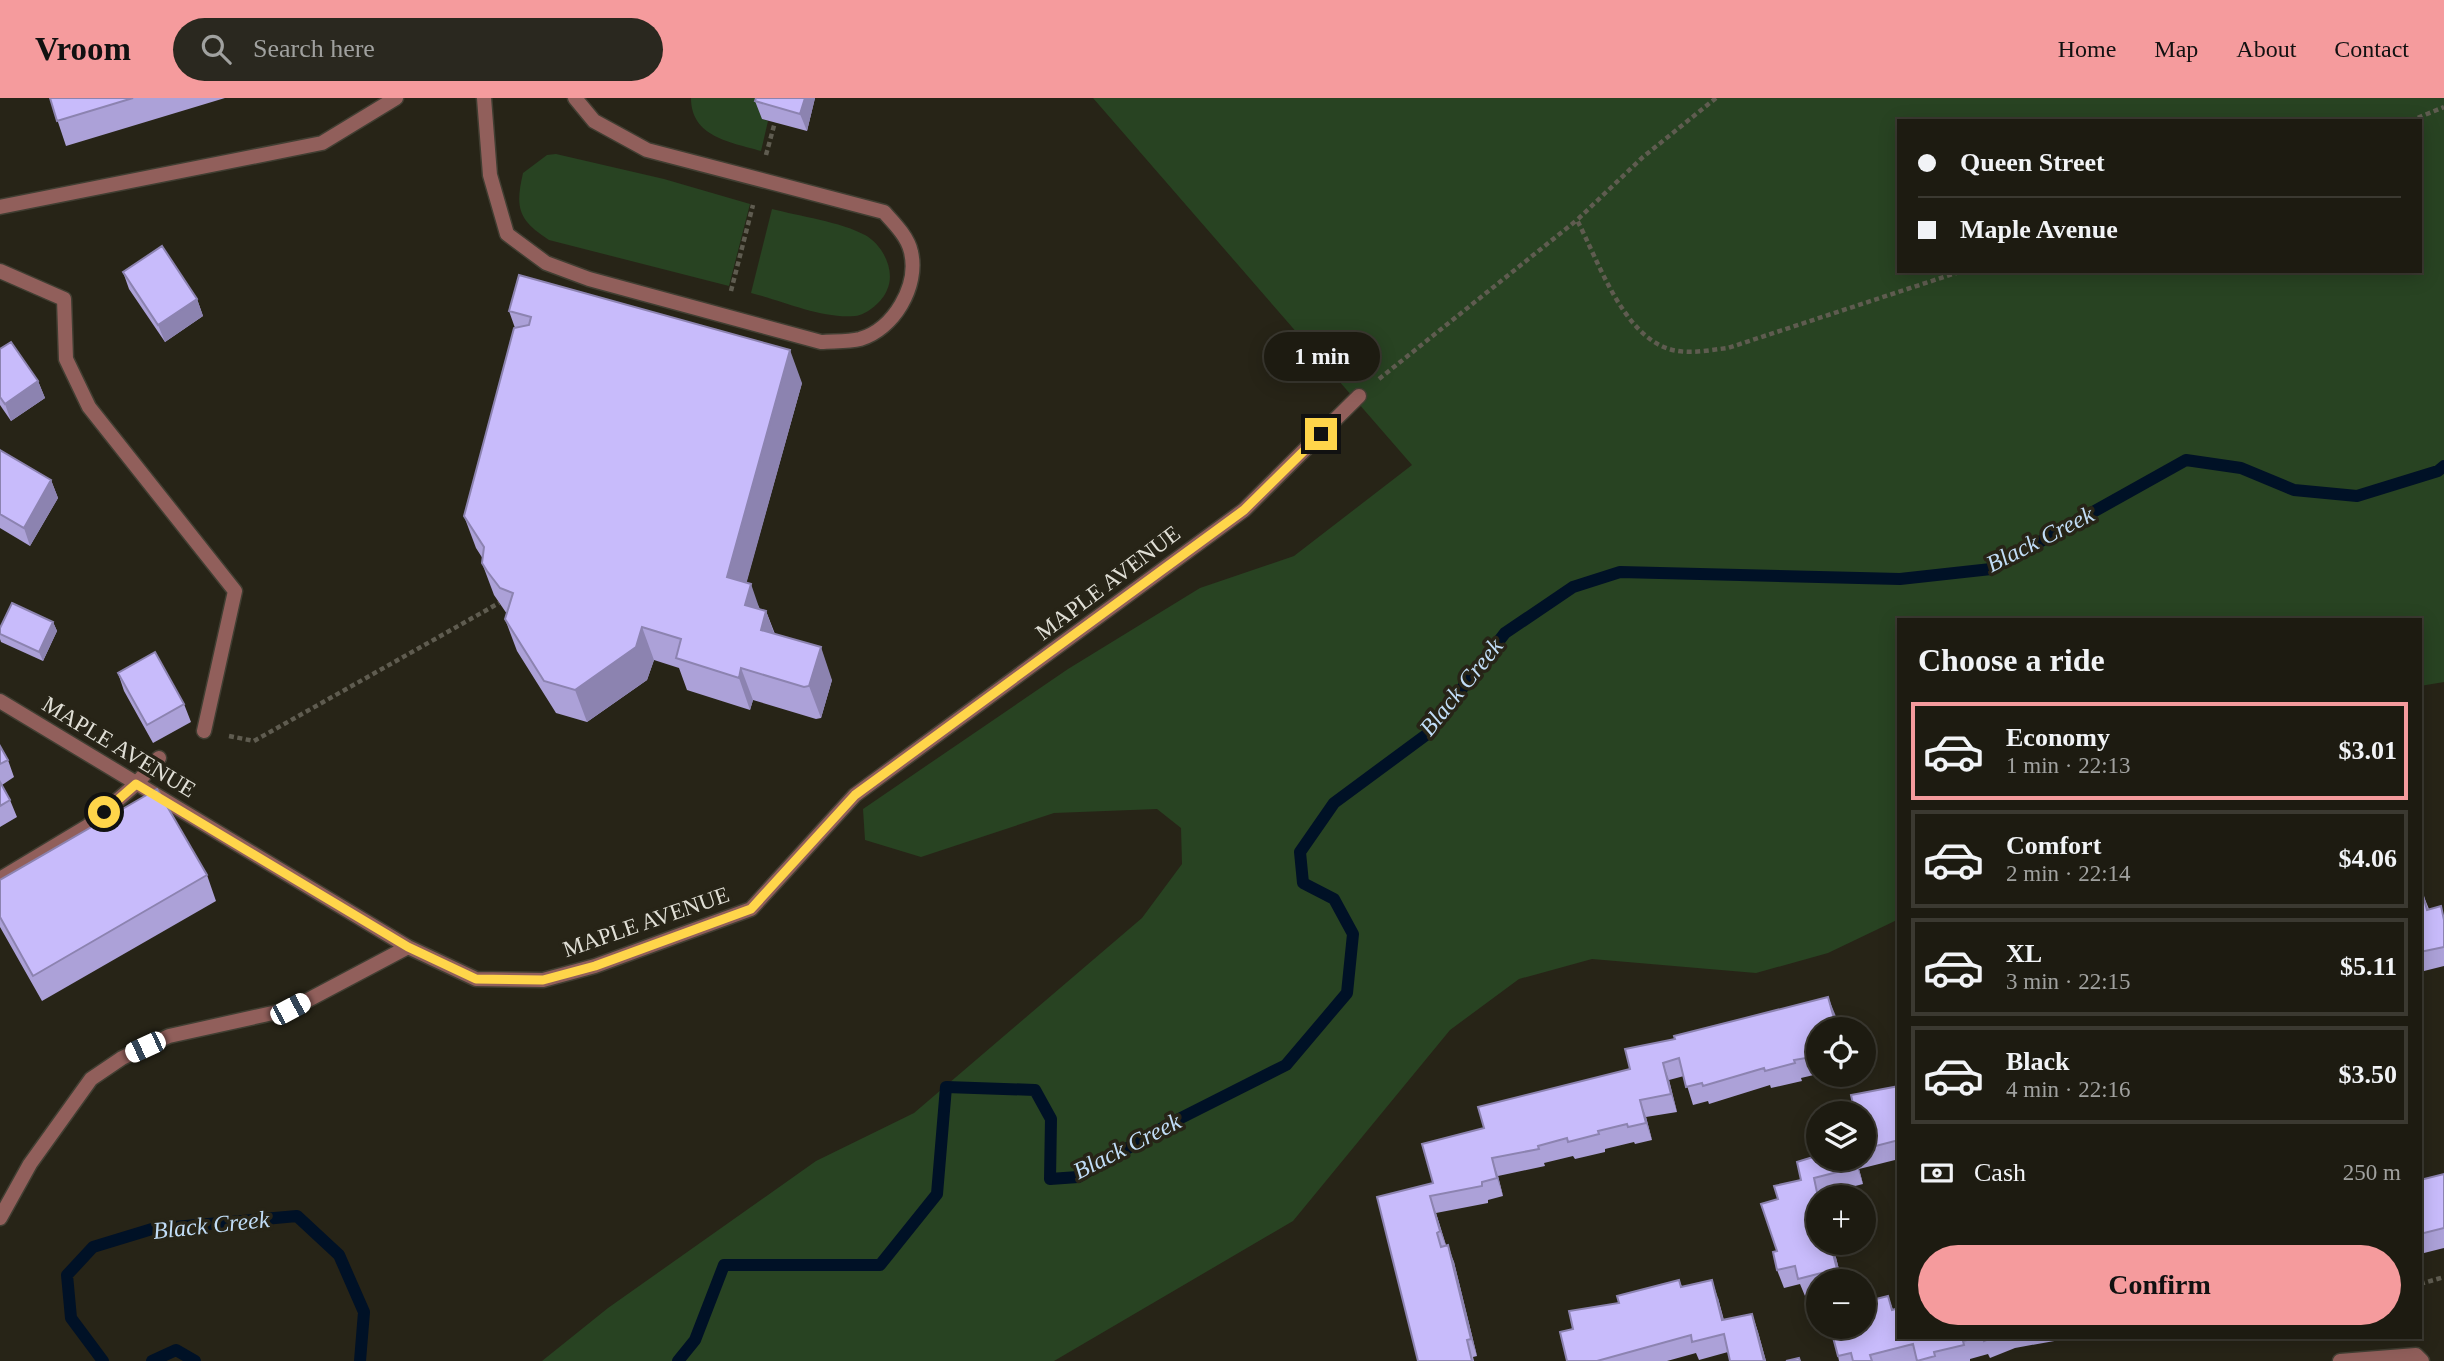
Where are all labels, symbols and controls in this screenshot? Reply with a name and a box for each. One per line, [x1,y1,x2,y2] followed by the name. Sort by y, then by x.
[173,18,663,81] search box
[197,30,235,68] icon: search
[35,31,131,67] text: Vroom
[253,34,375,63] text: Search here
[2058,36,2116,62] text: Home
[2154,36,2198,62] text: Map
[2236,36,2296,62] text: About
[2334,36,2409,62] text: Contact
[1960,148,2105,177] text: Queen Street
[1960,215,2118,244] text: Maple Avenue
[1263,332,1379,382] callout: 1 min
[1294,344,1350,369] text: 1 min
[1305,418,1337,450] route end
[1982,501,2098,577] water label: Black Creek
[1031,521,1185,645] street label: MAPLE AVENUE
[1414,633,1508,741] water label: Black Creek
[1918,642,2105,678] text: Choose a ride
[38,691,200,803] street label: MAPLE AVENUE
[1922,720,1985,783] icon: car
[2006,723,2110,752] text: Economy
[2339,736,2397,765] text: $3.01
[2006,753,2131,778] text: 1 min · 22:13
[88,796,120,828] route start
[1922,828,1985,891] icon: car
[2006,831,2101,860] text: Comfort
[2339,844,2397,873] text: $4.06
[2006,861,2131,886] text: 2 min · 22:14
[560,882,732,962] street label: MAPLE AVENUE
[1922,936,1985,999] icon: car
[2006,939,2042,968] text: XL
[2340,952,2397,981] text: $5.11
[2006,969,2131,994] text: 3 min · 22:15
[267,990,314,1028] car
[1806,1017,1876,1339] map controls
[1806,1017,1876,1087] button: locate
[122,1029,169,1065] car
[1922,1044,1985,1107] icon: car
[2006,1047,2070,1076] text: Black
[2339,1060,2397,1089] text: $3.50
[2006,1077,2131,1102] text: 4 min · 22:16
[1806,1101,1876,1171] button: layers
[1069,1108,1185,1184] water label: Black Creek
[1918,1154,1956,1192] icon: cash
[1974,1158,2026,1187] text: Cash
[2343,1160,2401,1185] text: 250 m
[1806,1185,1876,1255] button: +
[151,1206,271,1244] water label: Black Creek
[1918,1245,2401,1325] button: Confirm
[1806,1269,1876,1339] button: −

